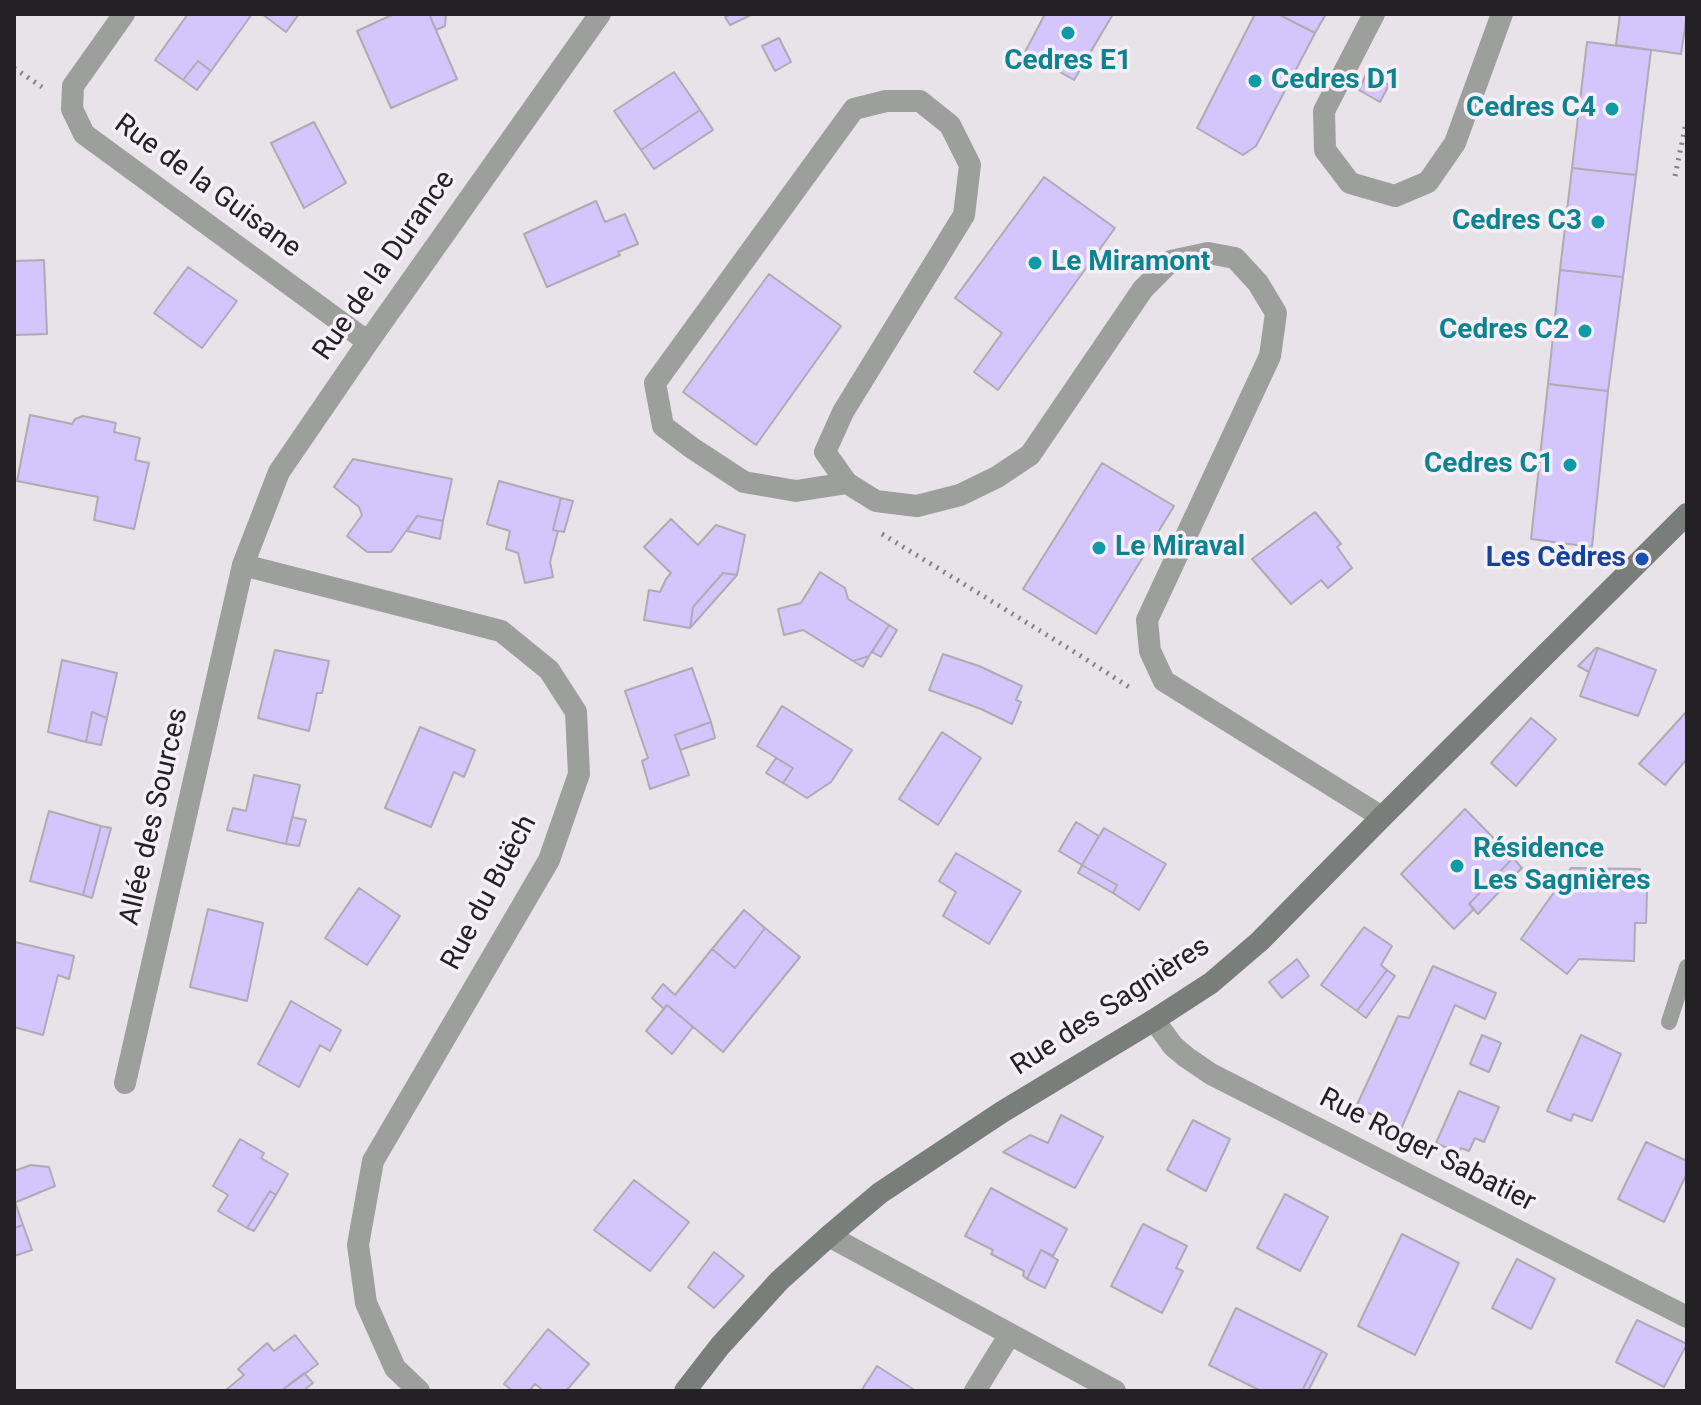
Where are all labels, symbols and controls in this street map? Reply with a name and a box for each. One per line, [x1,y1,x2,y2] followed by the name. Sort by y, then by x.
[1059,24,1077,42] marker: Cedres E1
[1004,45,1132,79] place label: Cedres E1
[1271,64,1401,98] place label: Cedres D1
[1246,72,1264,90] marker: Cedres D1
[1466,92,1596,126] place label: Cedres C4
[1603,100,1621,118] marker: Cedres C4
[107,108,307,266] street label: Rue de la Guisane
[307,165,463,367] street label: Rue de la Durance
[1452,205,1582,239] place label: Cedres C3
[1589,213,1607,231] marker: Cedres C3
[1051,246,1210,280] place label: Le Miramont
[1026,254,1044,272] marker: Le Miramont
[1439,314,1569,348] place label: Cedres C2
[1576,322,1594,340] marker: Cedres C2
[1424,448,1554,482] place label: Cedres C1
[1561,456,1579,474] marker: Cedres C1
[1115,531,1245,565] place label: Le Miraval
[1090,539,1108,557] marker: Le Miraval
[1486,542,1626,576] place label: Les Cèdres
[1633,550,1651,568] marker: Les Cèdres
[114,705,196,929] street label: Allée des Sources
[435,810,545,976] street label: Rue du Buëch
[1473,833,1651,899] place label: Résidence Les Sagnières
[1448,857,1466,875] marker: Résidence Les Sagnières
[1006,930,1216,1084] street label: Rue des Sagnières
[1313,1082,1541,1220] street label: Rue Roger Sabatier

